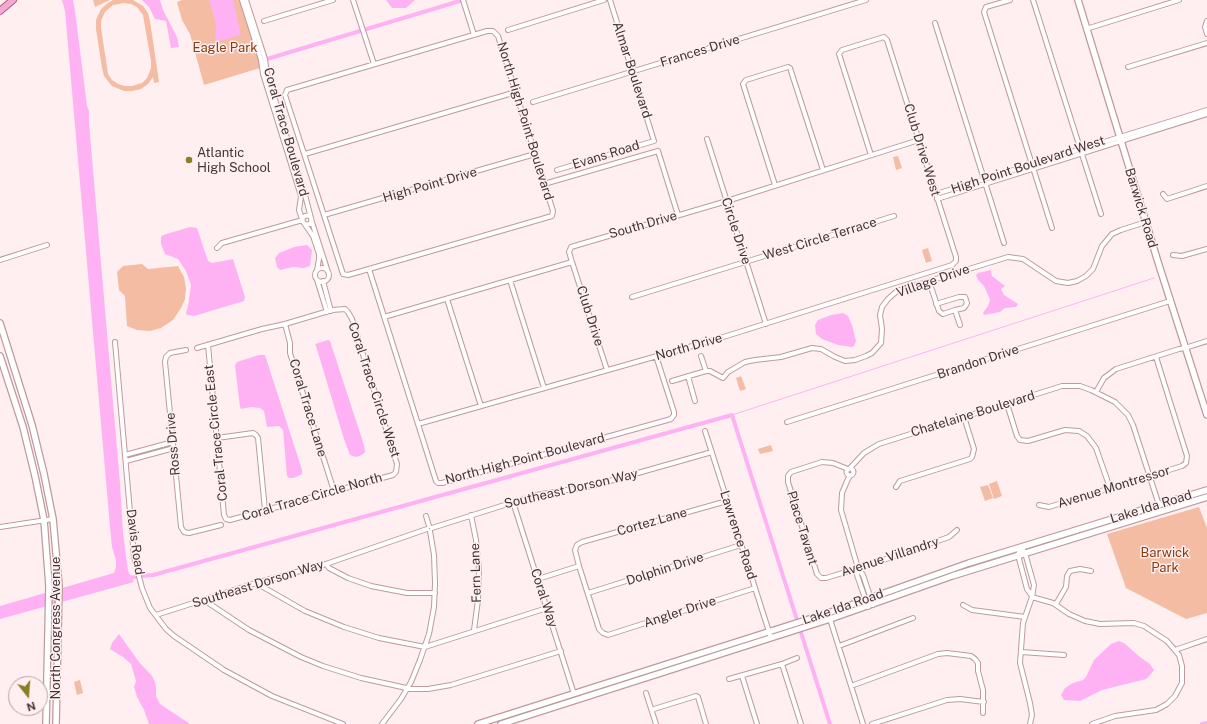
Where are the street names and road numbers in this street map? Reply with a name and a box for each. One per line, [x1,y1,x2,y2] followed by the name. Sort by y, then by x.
[609,20,655,120] street label: Almar Boulevard
[658,31,742,71] street label: Frances Drive
[493,40,557,202] street label: North High Point Boulevard
[260,66,312,198] street label: Coral Trace Boulevard
[900,102,944,198] street label: Club Drive West
[949,133,1107,197] street label: High Point Boulevard West
[571,137,641,173] street label: Evans Road
[381,164,479,206] street label: High Point Drive
[1121,166,1161,250] street label: Barwick Road
[718,196,754,266] street label: Circle Drive
[607,208,679,242] street label: South Drive
[761,214,879,264] street label: West Circle Terrace
[894,261,972,301] street label: Village Drive
[573,284,607,348] street label: Club Drive
[345,320,403,460] street label: Coral Trace Circle West
[654,330,724,364] street label: North Drive
[935,341,1021,383] street label: Brandon Drive
[286,357,330,459] street label: Coral Trace Lane
[201,364,231,502] street label: Coral Trace Circle East
[909,388,1037,440] street label: Chatelaine Boulevard
[162,412,184,476] street label: Ross Drive
[443,430,607,488] street label: North High Point Boulevard
[1056,462,1172,512] street label: Avenue Montressor
[503,466,639,512] street label: Southeast Dorson Way
[240,469,384,525] street label: Coral Trace Circle North
[1108,487,1194,527] street label: Lake Ida Road
[716,489,760,581] street label: Lawrence Road
[783,489,821,567] street label: Place Tavant
[615,505,689,539] street label: Cortez Lane
[123,508,147,576] street label: Davis Road
[839,534,941,580] street label: Avenue Villandry
[467,543,485,603] street label: Fern Lane
[624,549,706,589] street label: Dolphin Drive
[48,557,64,699] street label: North Congress Avenue
[190,557,326,611] street label: Southeast Dorson Way
[527,567,561,629] street label: Coral Way
[801,586,885,628] street label: Lake Ida Road
[642,593,718,631] street label: Angler Drive

